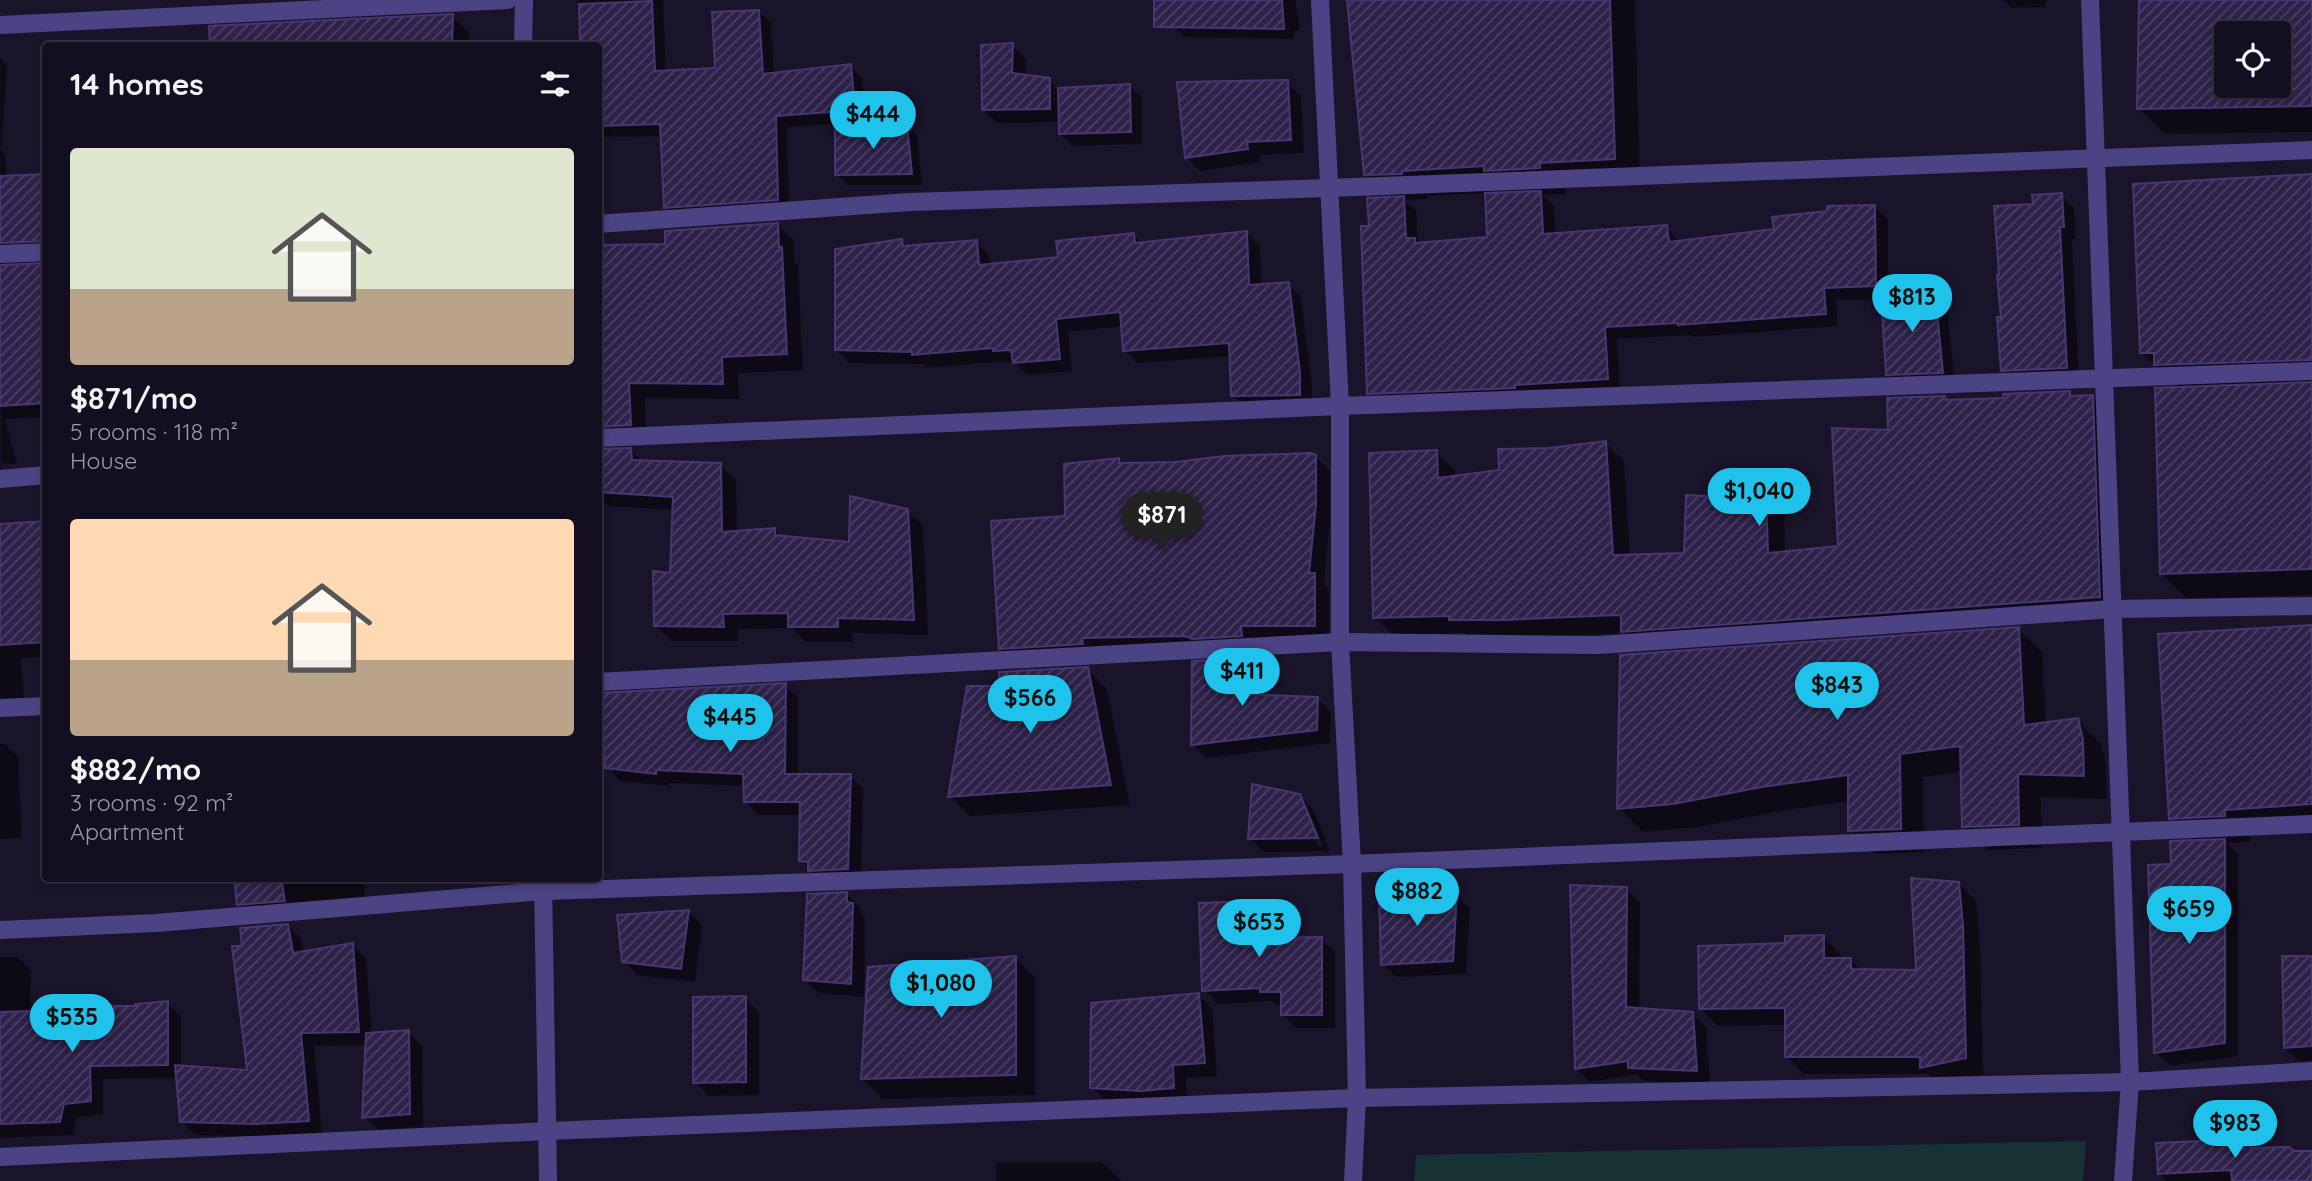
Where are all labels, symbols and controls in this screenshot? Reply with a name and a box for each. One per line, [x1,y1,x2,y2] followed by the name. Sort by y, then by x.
[2214,21,2291,98] map controls
[2214,21,2291,98] button: locate
[70,65,204,103] text: 14 homes
[536,65,574,103] icon: filters
[832,92,914,151] pin: $444
[846,99,900,128] text: $444
[259,194,385,320] icon: home
[1871,274,1953,334] pin: $813
[1888,282,1936,311] text: $813
[70,379,197,417] text: $871/mo
[70,417,238,446] text: 5 rooms · 118 m²
[70,446,137,475] text: House
[1702,468,1816,528] pin: $1,040
[1724,476,1794,505] text: $1,040
[1121,492,1203,552] pin: $871
[1138,500,1186,529] text: $871
[259,565,385,691] icon: home
[1201,648,1283,708] pin: $411
[1220,656,1264,685] text: $411
[1796,662,1878,722] pin: $843
[1811,670,1863,699] text: $843
[989,676,1071,735] pin: $566
[1004,683,1056,712] text: $566
[689,694,771,754] pin: $445
[703,702,757,731] text: $445
[70,750,201,788] text: $882/mo
[70,788,233,817] text: 3 rooms · 92 m²
[70,817,184,846] text: Apartment
[1376,869,1458,928] pin: $882
[1391,876,1443,905] text: $882
[2148,886,2230,946] pin: $659
[2163,894,2215,923] text: $659
[1218,900,1300,959] pin: $653
[1233,907,1285,936] text: $653
[884,960,998,1020] pin: $1,080
[906,968,976,997] text: $1,080
[31,995,113,1054] pin: $535
[46,1002,98,1031] text: $535
[2194,1100,2276,1160] pin: $983
[2209,1108,2261,1137] text: $983

